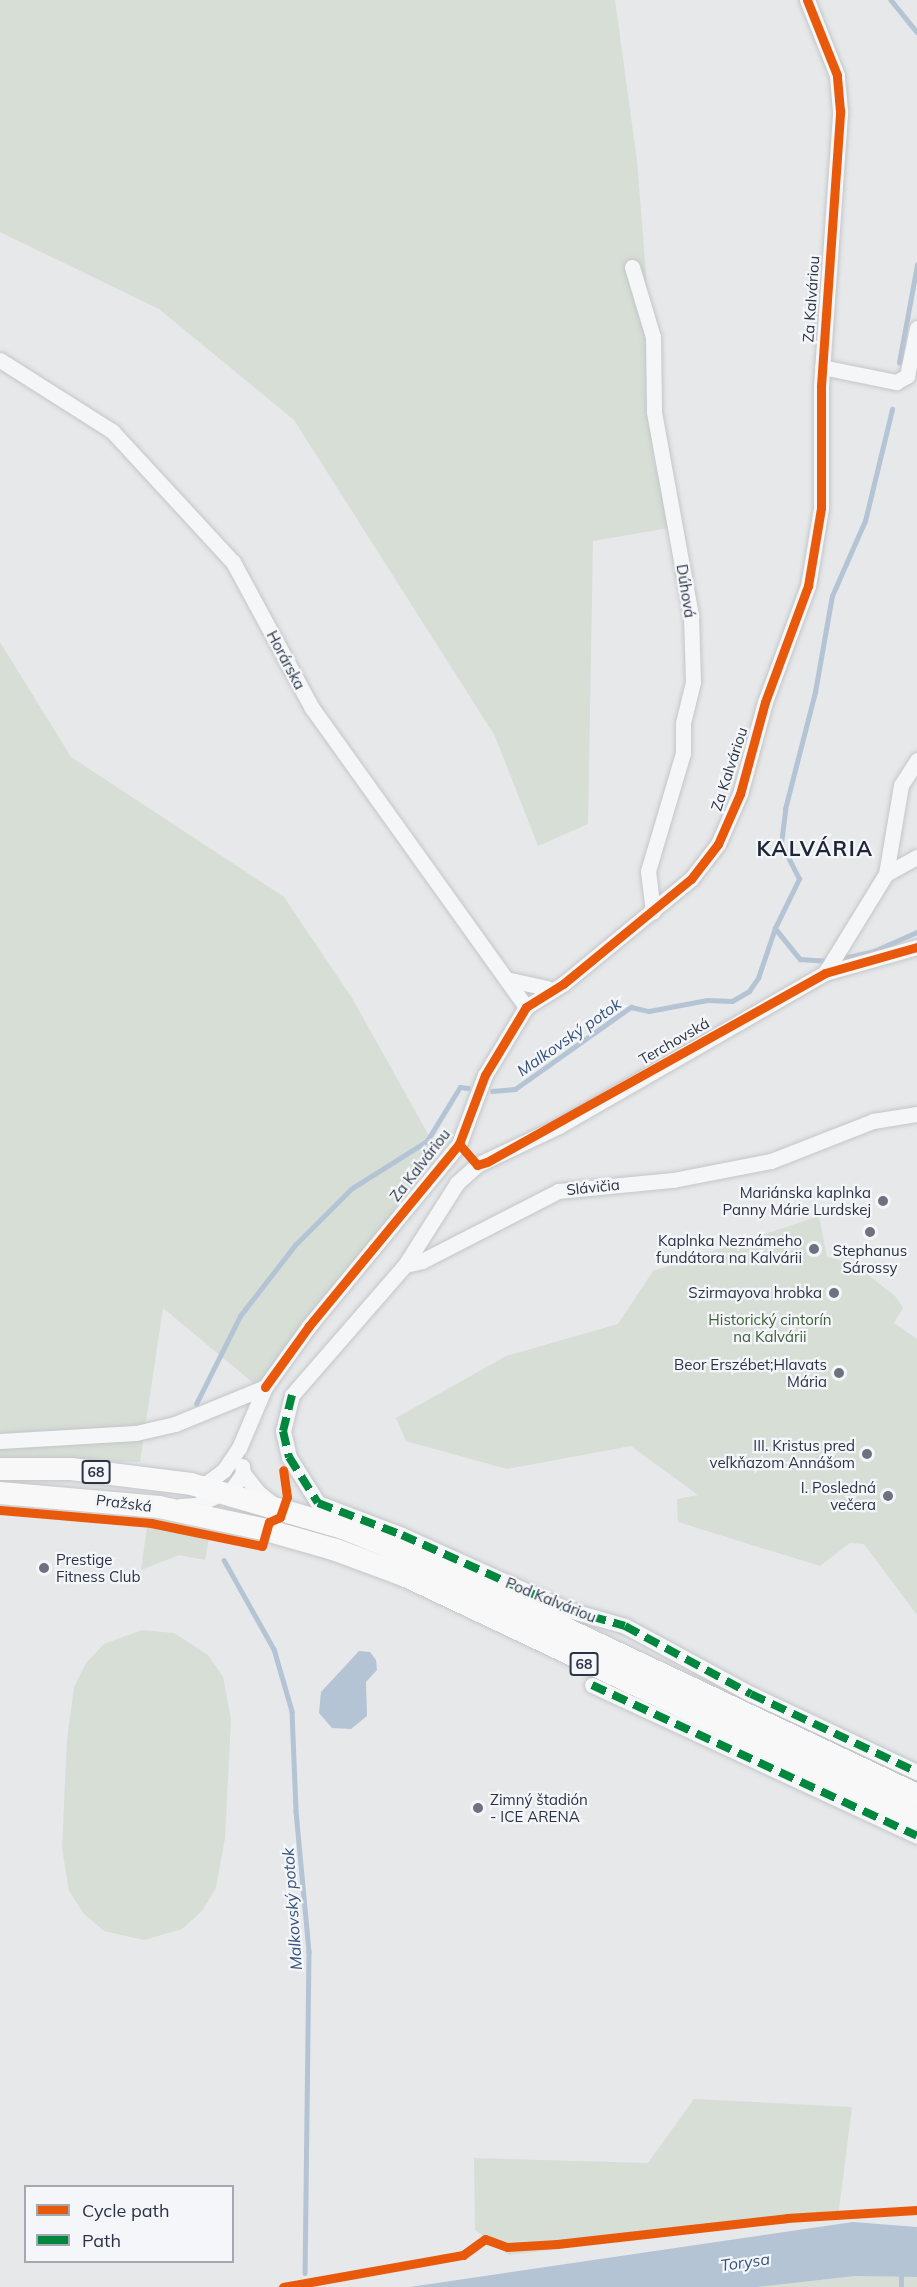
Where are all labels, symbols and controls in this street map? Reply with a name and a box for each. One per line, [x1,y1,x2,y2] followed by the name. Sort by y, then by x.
[799,255,823,343] street label: Za Kalváriou
[673,563,699,619] street label: Dúhová
[263,628,309,692] street label: Horárska
[707,725,751,813] street label: Za Kalváriou
[757,835,873,861] district label: KALVÁRIA
[513,994,625,1080] water label: Malkovský potok
[636,1014,712,1068] street label: Terchovská
[386,1125,454,1205] street label: Za Kalváriou
[565,1175,621,1199] street label: Slávičia
[723,1183,871,1218] place label: Mariánska kaplnka Panny Márie Lurdskej
[876,1194,890,1208] marker: Mariánska kaplnka Panny Márie Lurdskej
[863,1225,877,1239] marker: Stephanus Sárossy
[656,1231,802,1266] place label: Kaplnka Neznámeho fundátora na Kalvárii
[833,1241,907,1276] place label: Stephanus Sárossy
[807,1242,821,1256] marker: Kaplnka Neznámeho fundátora na Kalvárii
[688,1284,822,1302] place label: Szirmayova hrobka
[827,1286,841,1300] marker: Szirmayova hrobka
[708,1310,832,1345] park label: Historický cintorín na Kalvárii
[674,1355,827,1390] place label: Beor Erszébet;Hlavats Mária
[832,1366,846,1380] marker: Beor Erszébet;Hlavats Mária
[710,1436,855,1471] place label: III. Kristus pred veľkňazom Annášom
[860,1447,874,1461] marker: III. Kristus pred veľkňazom Annášom
[81,1461,111,1483] road number: 68
[801,1478,876,1513] place label: I. Posledná večera
[881,1489,895,1503] marker: I. Posledná večera
[95,1491,153,1515] street label: Pražská
[56,1550,140,1585] place label: Prestige Fitness Club
[37,1561,51,1575] marker: Prestige Fitness Club
[503,1574,599,1626] street label: Pod Kalváriou
[569,1653,599,1675] road number: 68
[490,1790,588,1825] place label: Zimný štadión - ICE ARENA
[471,1801,485,1815] marker: Zimný štadión - ICE ARENA
[278,1847,306,1971] water label: Malkovský potok
[24,2185,234,2263] legend
[82,2199,169,2222] text: Cycle path
[82,2229,121,2252] text: Path
[719,2249,771,2275] water label: Torysa

